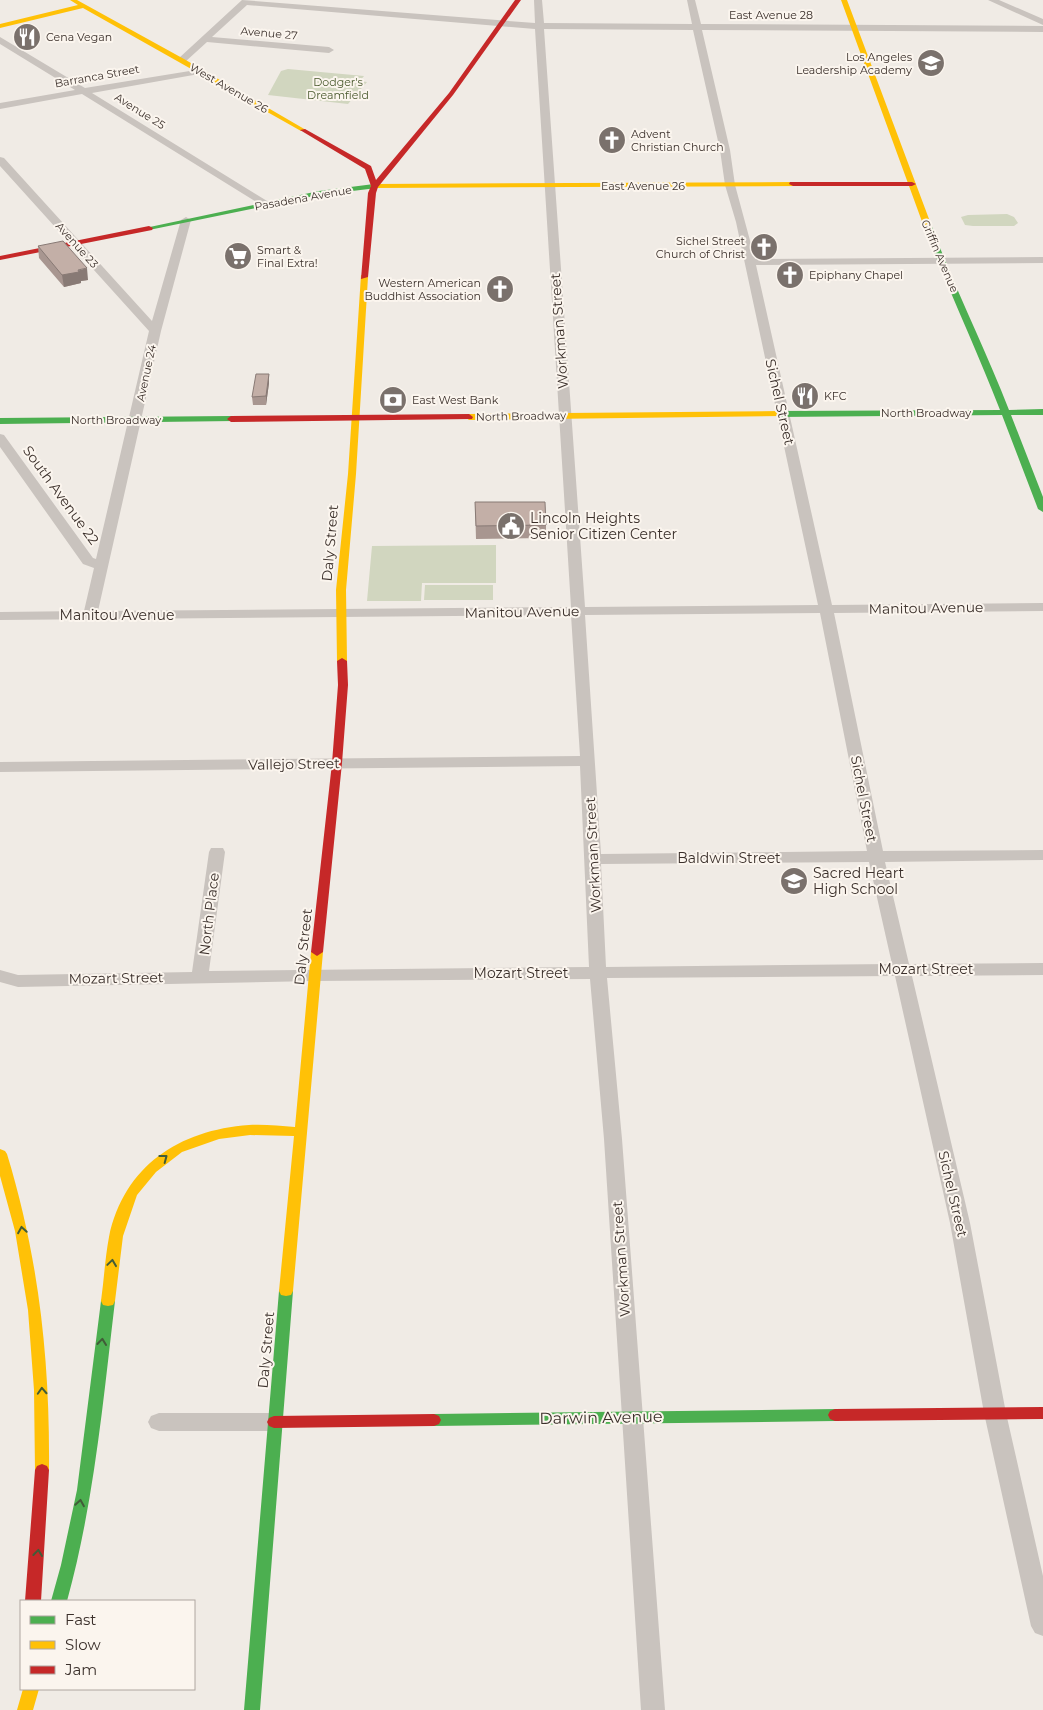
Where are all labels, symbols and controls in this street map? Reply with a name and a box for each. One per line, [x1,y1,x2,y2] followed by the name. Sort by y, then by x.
[729,8,813,22] street label: East Avenue 28
[12,22,42,52] restaurant icon: Cena Vegan
[240,24,298,42] street label: Avenue 27
[46,30,112,44] place label: Cena Vegan
[916,48,946,78] school or university icon: Los Angeles Leadership Academy
[796,50,913,77] place label: Los Angeles Leadership Academy
[187,60,271,116] street label: West Avenue 26
[54,62,141,90] street label: Barranca Street
[307,75,369,102] park label: Dodger's Dreamfield
[112,90,168,132] street label: Avenue 25
[597,125,627,155] church icon: Advent Christian Church
[631,127,724,154] place label: Advent Christian Church
[601,179,685,193] street label: East Avenue 26
[253,182,353,213] street label: Pasadena Avenue
[918,217,962,295] street label: Griffin Avenue
[53,219,101,271] street label: Avenue 23
[749,232,779,262] church icon: Sichel Street Church of Christ
[656,234,746,261] place label: Sichel Street Church of Christ
[223,241,253,271] supermarket icon: Smart & Final Extra!
[257,243,318,270] place label: Smart & Final Extra!
[775,260,805,290] church icon: Epiphany Chapel
[809,268,903,282] place label: Epiphany Chapel
[546,272,572,389] street label: Workman Street
[485,274,515,304] church icon: Western American Buddhist Association
[365,276,481,303] place label: Western American Buddhist Association
[133,343,159,403] street label: Avenue 24
[761,357,799,447] street label: Sichel Street
[790,381,820,411] restaurant icon: KFC
[378,385,408,415] bank icon: East West Bank
[824,389,847,403] place label: KFC
[412,393,499,407] place label: East West Bank
[881,406,971,420] street label: North Broadway
[476,408,566,424] street label: North Broadway
[71,413,161,427] street label: North Broadway
[19,442,103,548] street label: South Avenue 22
[318,503,342,582] street label: Daly Street
[530,509,677,543] place label: Lincoln Heights Senior Citizen Center
[496,511,526,541] public building icon: Lincoln Heights Senior Citizen Center
[868,598,984,618] street label: Manitou Avenue
[464,602,580,622] street label: Manitou Avenue
[60,606,174,624] street label: Manitou Avenue
[248,754,340,774] street label: Vallejo Street
[847,754,881,844] street label: Sichel Street
[581,796,605,913] street label: Workman Street
[677,849,781,867] street label: Baldwin Street
[813,864,905,898] place label: Sacred Heart High School
[779,866,809,896] school or university icon: Sacred Heart High School
[195,872,223,956] street label: North Place
[290,907,316,986] street label: Daly Street
[879,960,974,978] street label: Mozart Street
[474,964,569,982] street label: Mozart Street
[68,968,164,988] street label: Mozart Street
[934,1149,972,1239] street label: Sichel Street
[158,1156,167,1164] one-way arrow
[608,1200,634,1317] street label: Workman Street
[17,1225,27,1234] one-way arrow
[106,1259,117,1267] one-way arrow
[254,1310,278,1389] street label: Daly Street
[96,1337,107,1345] one-way arrow
[36,1386,47,1394] one-way arrow
[539,1407,663,1428] street label: Darwin Avenue
[75,1498,85,1507] one-way arrow
[32,1549,43,1557] one-way arrow
[20,1600,195,1690] legend
[65,1610,96,1629] text: Fast
[65,1635,101,1654] text: Slow
[64,1660,97,1679] text: Jam

